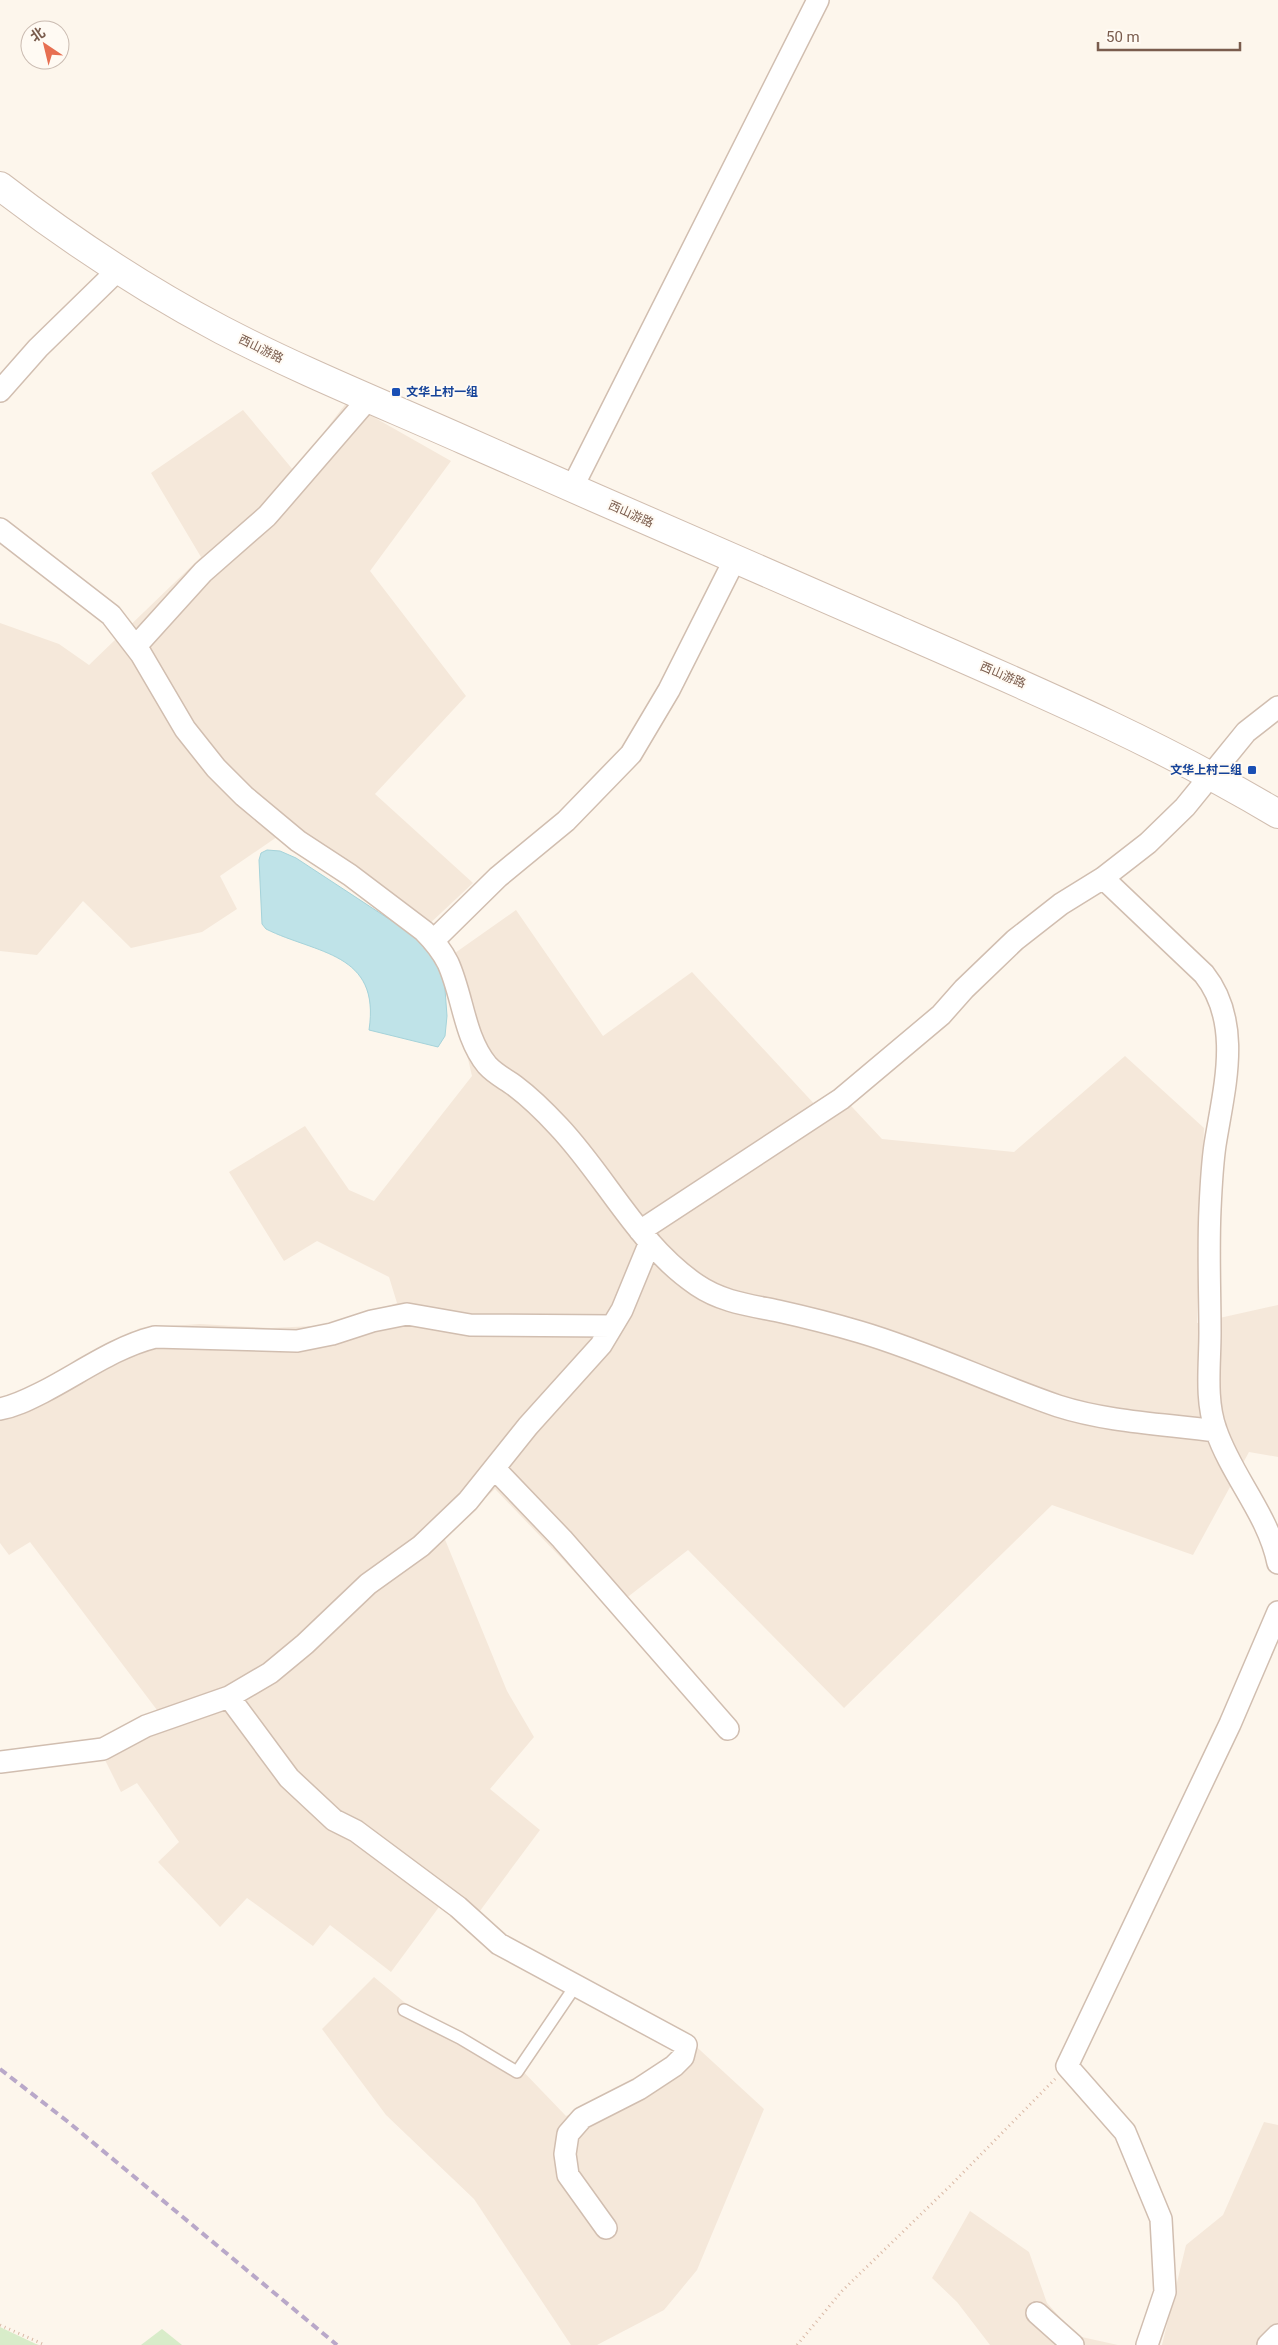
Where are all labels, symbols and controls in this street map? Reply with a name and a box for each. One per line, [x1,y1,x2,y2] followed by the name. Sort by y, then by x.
[20,20,70,70] north arrow
[1098,20,1240,52] scale bar
[27,24,48,45] text: 北
[1106,28,1140,46] text: 50 m
[236,332,286,366] street label: 西山游路
[406,385,478,399] place label: 文华上村一组
[390,386,402,398] marker: 文华上村一组
[606,498,656,530] street label: 西山游路
[978,659,1028,691] street label: 西山游路
[1170,763,1242,777] place label: 文华上村二组
[1246,764,1258,776] marker: 文华上村二组

